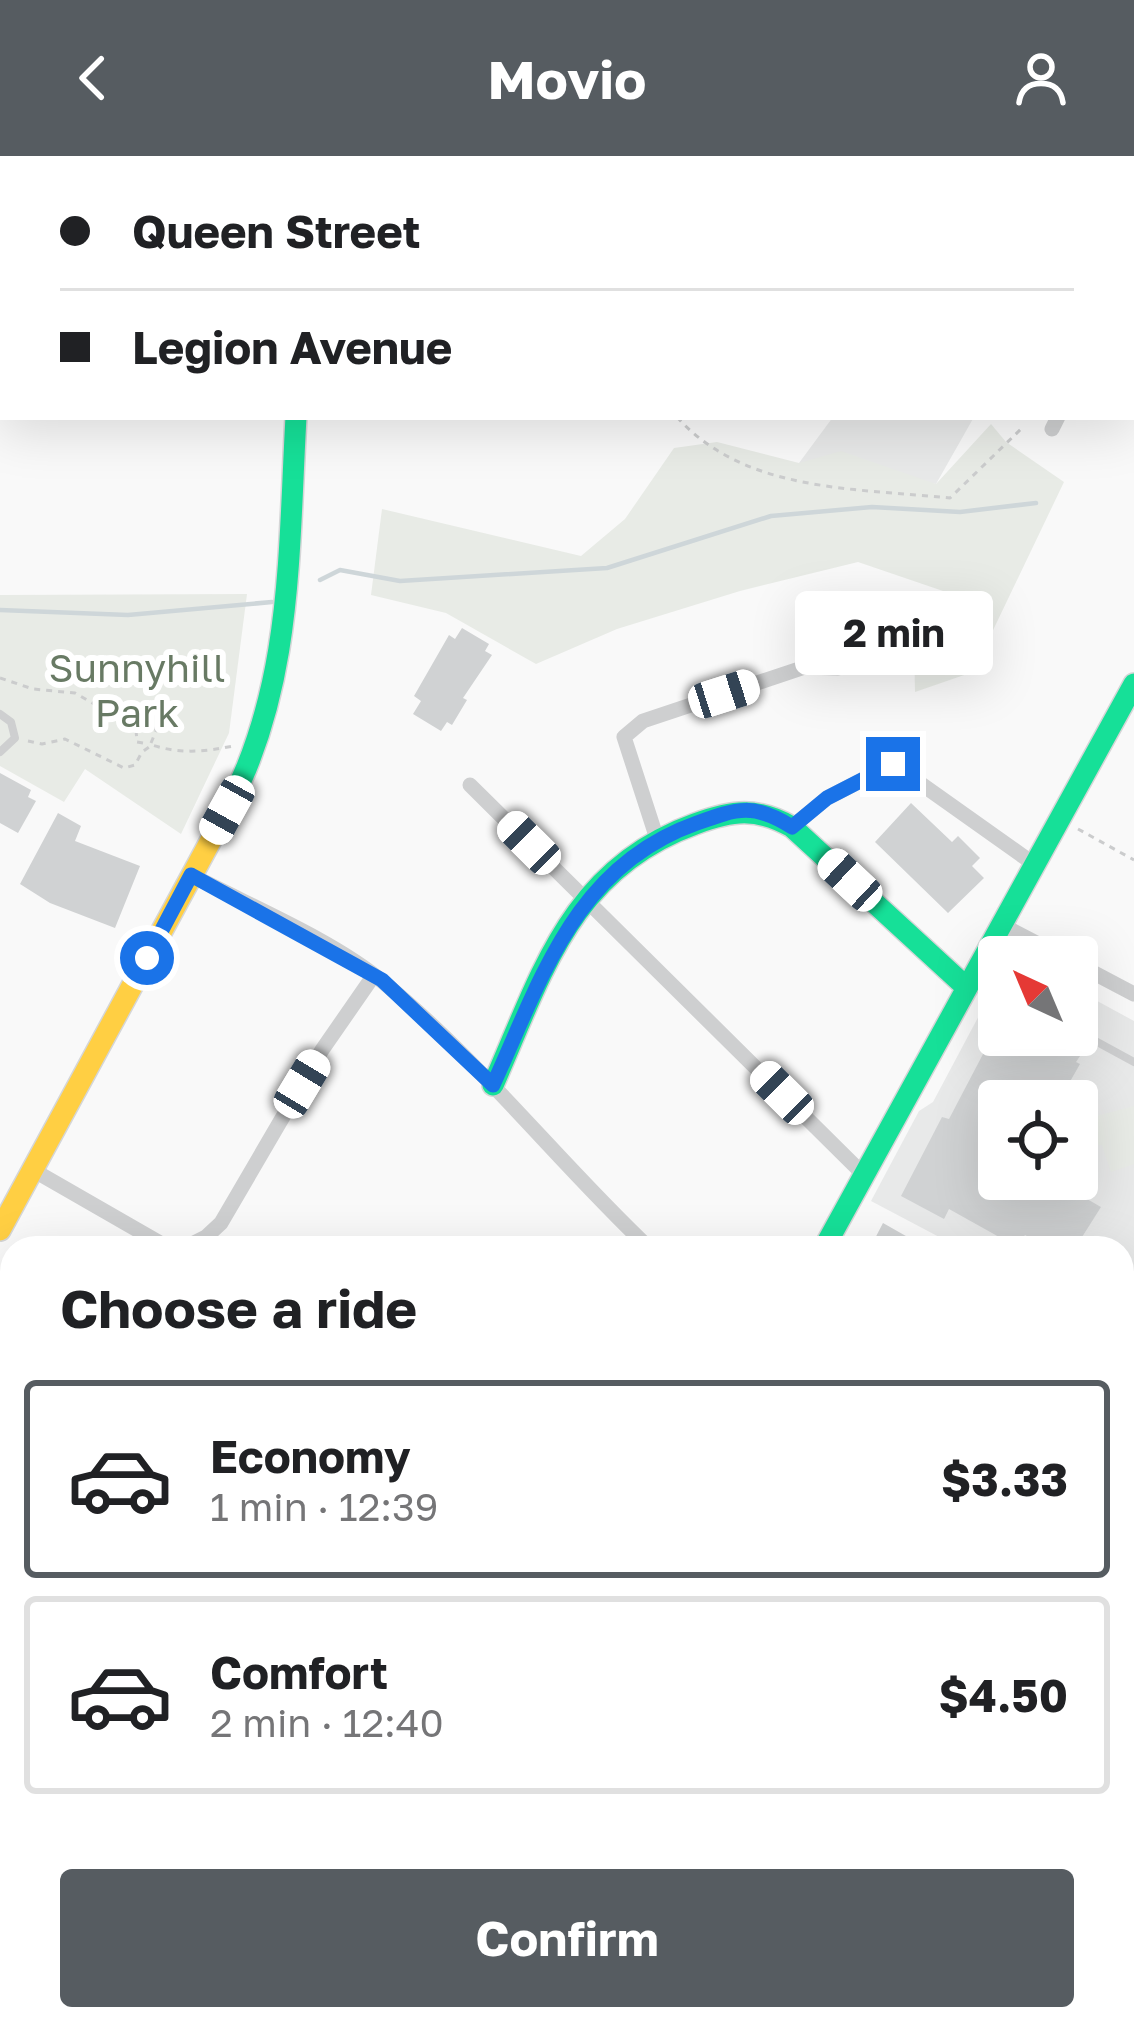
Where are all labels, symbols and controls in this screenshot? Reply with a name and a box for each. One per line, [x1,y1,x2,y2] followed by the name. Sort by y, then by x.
[60,45,126,111] icon: back
[1008,45,1074,111] icon: person
[488,46,646,111] text: Movio
[132,204,420,258] text: Queen Street
[132,320,452,374] text: Legion Avenue
[794,590,992,674] callout: 2 min
[843,609,945,656] text: 2 min
[49,644,225,736] park label: Sunnyhill Park
[684,666,764,722] car
[866,737,920,791] route end
[194,770,260,850] car
[491,805,567,881] car
[811,842,889,918] car
[120,931,174,985] route start
[978,936,1098,1056] north arrow
[978,936,1098,1200] map controls
[268,1044,336,1124] car
[744,1055,820,1131] car
[978,1080,1098,1200] button: locate
[60,1275,417,1340] text: Choose a ride
[66,1425,174,1533] icon: car
[210,1429,411,1483] text: Economy
[941,1452,1068,1506] text: $3.33
[210,1483,438,1530] text: 1 min · 12:39
[66,1641,174,1749] icon: car
[210,1645,388,1699] text: Comfort
[939,1668,1068,1722] text: $4.50
[210,1699,444,1746] text: 2 min · 12:40
[60,1869,1074,2007] button: Confirm

